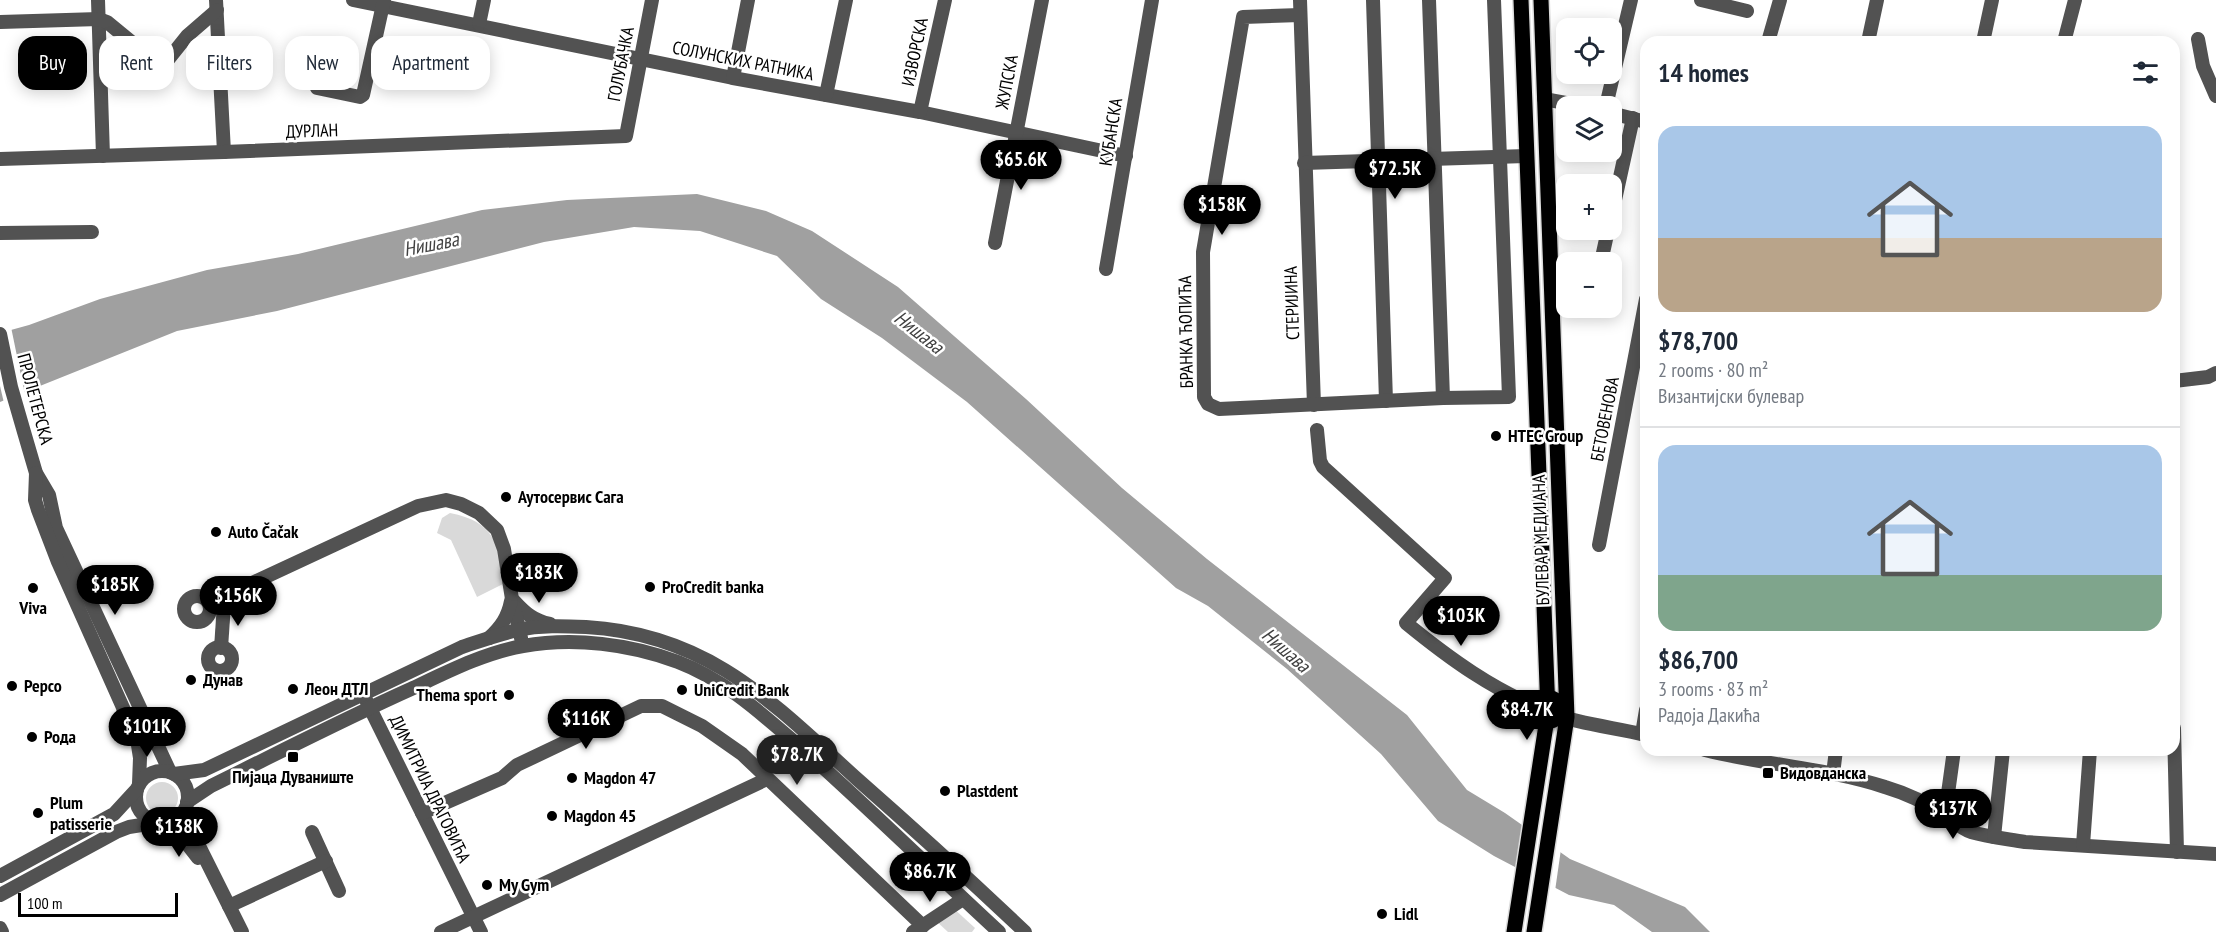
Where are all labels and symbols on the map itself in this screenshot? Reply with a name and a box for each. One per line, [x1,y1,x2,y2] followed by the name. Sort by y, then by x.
[896,15,933,88] street label: ИЗВОРСКА
[602,24,639,103] street label: ГОЛУБАЧКА
[671,36,816,86] street label: СОЛУНСКИХ РАТНИКА
[990,52,1023,112] street label: ЖУПСКА
[1094,96,1127,168] street label: КУБАНСКА
[285,118,339,143] street label: ДУРЛАН
[972,140,1070,191] pin: $65.6K
[1346,149,1444,200] pin: $72.5K
[1180,185,1264,236] pin: $158K
[401,226,462,262] water label: Нишава
[1279,265,1304,340] street label: СТЕРИЈИНА
[1173,275,1198,389] street label: БРАНКА ЋОПИЋА
[889,305,950,360] water label: Нишава
[12,351,59,447] street label: ПРОЛЕТЕРСКА
[1585,374,1624,463] street label: БЕТОВЕНОВА
[1508,424,1583,447] place label: HTEC Group
[1489,429,1503,443] marker: HTEC Group
[1527,474,1554,606] street label: БУЛЕВАР МЕДИЈАНА
[517,485,624,508] place label: Аутосервис Сага
[499,490,513,504] marker: Аутосервис Сага
[227,520,299,543] place label: Auto Čačak
[209,525,223,539] marker: Auto Čačak
[497,553,581,604] pin: $183K
[73,565,157,616] pin: $185K
[662,575,764,598] place label: ProCredit banka
[196,576,280,627] pin: $156K
[643,580,657,594] marker: ProCredit banka
[26,581,40,595] marker: Viva
[18,596,47,619] place label: Viva
[1419,596,1503,647] pin: $103K
[1257,622,1316,679] water label: Нишава
[203,668,244,691] place label: Дунав
[184,673,198,687] marker: Дунав
[24,674,62,697] place label: Pepco
[304,677,368,700] place label: Леон ДТЛ
[694,678,790,701] place label: UniCredit Bank
[5,679,19,693] marker: Pepco
[286,682,300,696] marker: Леон ДТЛ
[416,683,498,706] place label: Thema sport
[675,683,689,697] marker: UniCredit Bank
[502,688,516,702] marker: Thema sport
[1478,690,1576,741] pin: $84.7K
[544,699,628,750] pin: $116K
[105,707,189,758] pin: $101K
[385,711,476,867] street label: ДИМИТРИЈА ДРАГОВИЋА
[44,725,76,748] place label: Рода
[25,730,39,744] marker: Рода
[748,735,846,786] pin: $78.7K
[286,750,300,764] marker: Пијаца Дуваниште
[1780,761,1866,784] place label: Видовданска
[232,765,354,788] place label: Пијаца Дуваниште
[584,766,656,789] place label: Magdon 47
[1761,766,1775,780] marker: Видовданска
[565,771,579,785] marker: Magdon 47
[957,779,1019,802] place label: Plastdent
[938,784,952,798] marker: Plastdent
[1911,789,1995,840] pin: $137K
[50,791,112,835] place label: Plum patisserie
[564,804,636,827] place label: Magdon 45
[31,806,45,820] marker: Plum patisserie
[137,807,221,858] pin: $138K
[545,809,559,823] marker: Magdon 45
[881,852,979,903] pin: $86.7K
[499,873,549,896] place label: My Gym
[480,878,494,892] marker: My Gym
[18,890,178,918] scale bar
[1394,902,1419,925] place label: Lidl
[1375,907,1389,921] marker: Lidl

